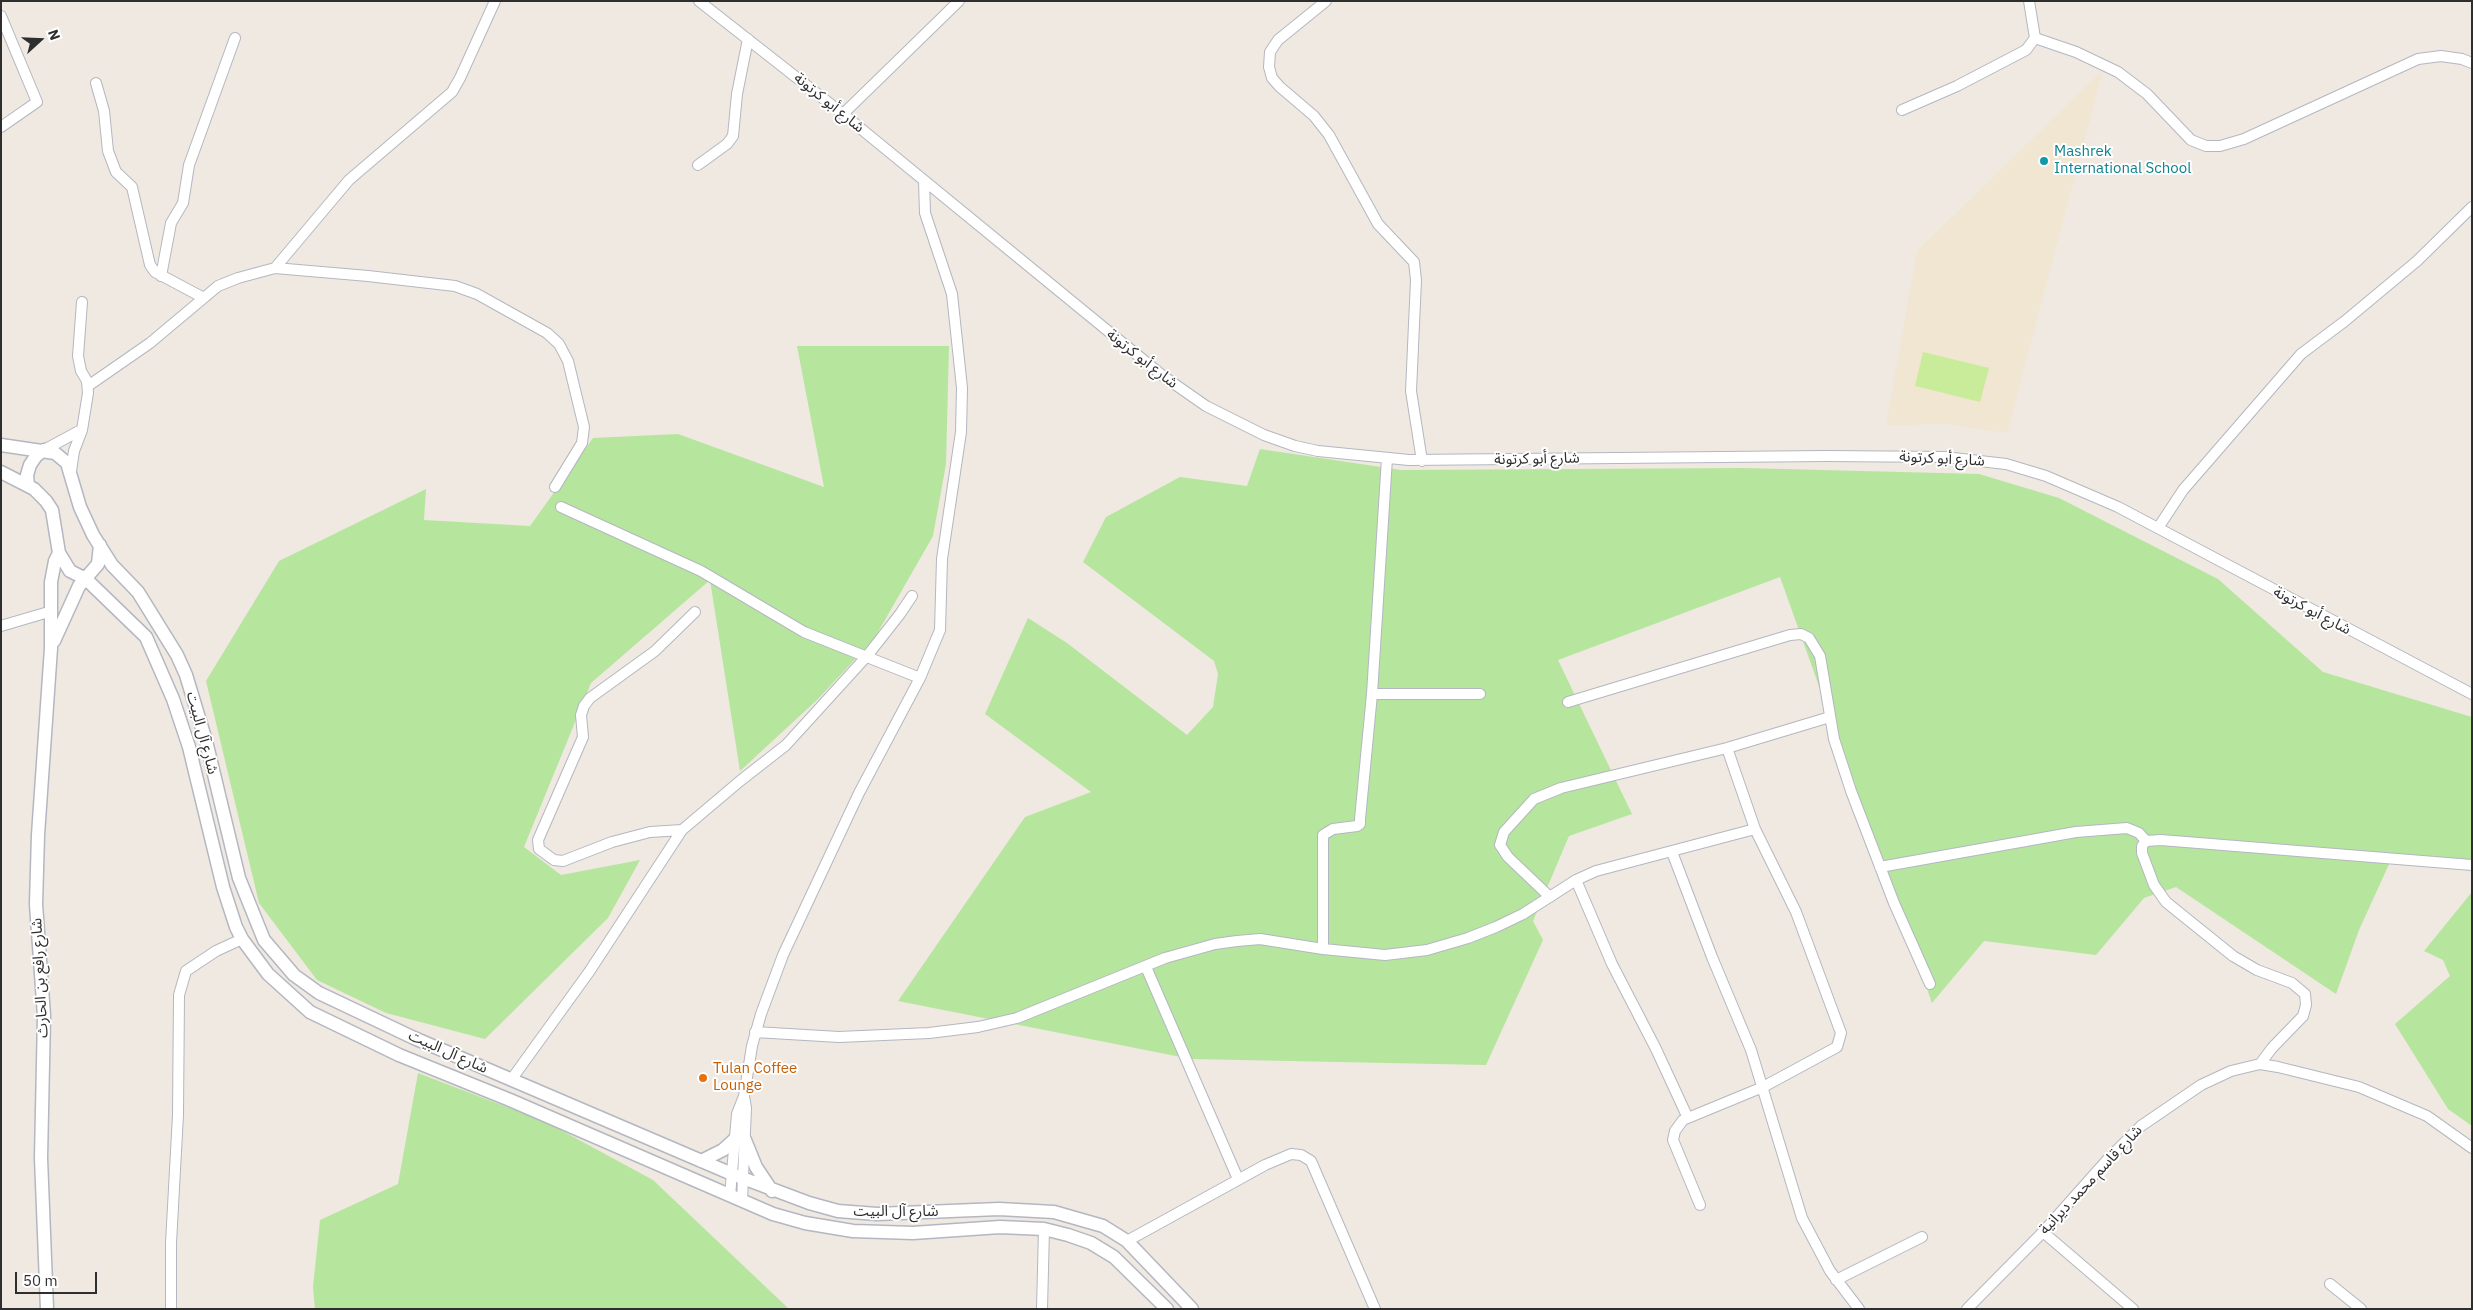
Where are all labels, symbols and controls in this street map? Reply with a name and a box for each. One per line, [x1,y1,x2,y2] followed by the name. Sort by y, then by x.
[15,15,65,65] north arrow
[44,27,64,43] text: N
[790,69,868,137] street label: شارع أبو كرتونة
[2054,143,2191,178] place label: Mashrek International School
[2038,155,2050,167] marker: Mashrek International School
[1103,326,1181,392] street label: شارع أبو كرتونة
[1899,448,1985,470] street label: شارع أبو كرتونة
[1494,449,1580,469] street label: شارع أبو كرتونة
[2270,583,2354,639] street label: شارع أبو كرتونة
[182,690,222,776] street label: شارع آل البيت
[28,918,52,1038] street label: شارع رافع بن الحارث
[406,1027,490,1077] street label: شارع آل البيت
[713,1060,797,1095] place label: Tulan Coffee Lounge
[697,1072,709,1084] marker: Tulan Coffee Lounge
[2036,1122,2146,1238] street label: شارع قاسم محمد ديرانية
[854,1203,938,1221] street label: شارع آل البيت
[18,1262,100,1294] scale bar
[23,1271,58,1290] text: 50 m

